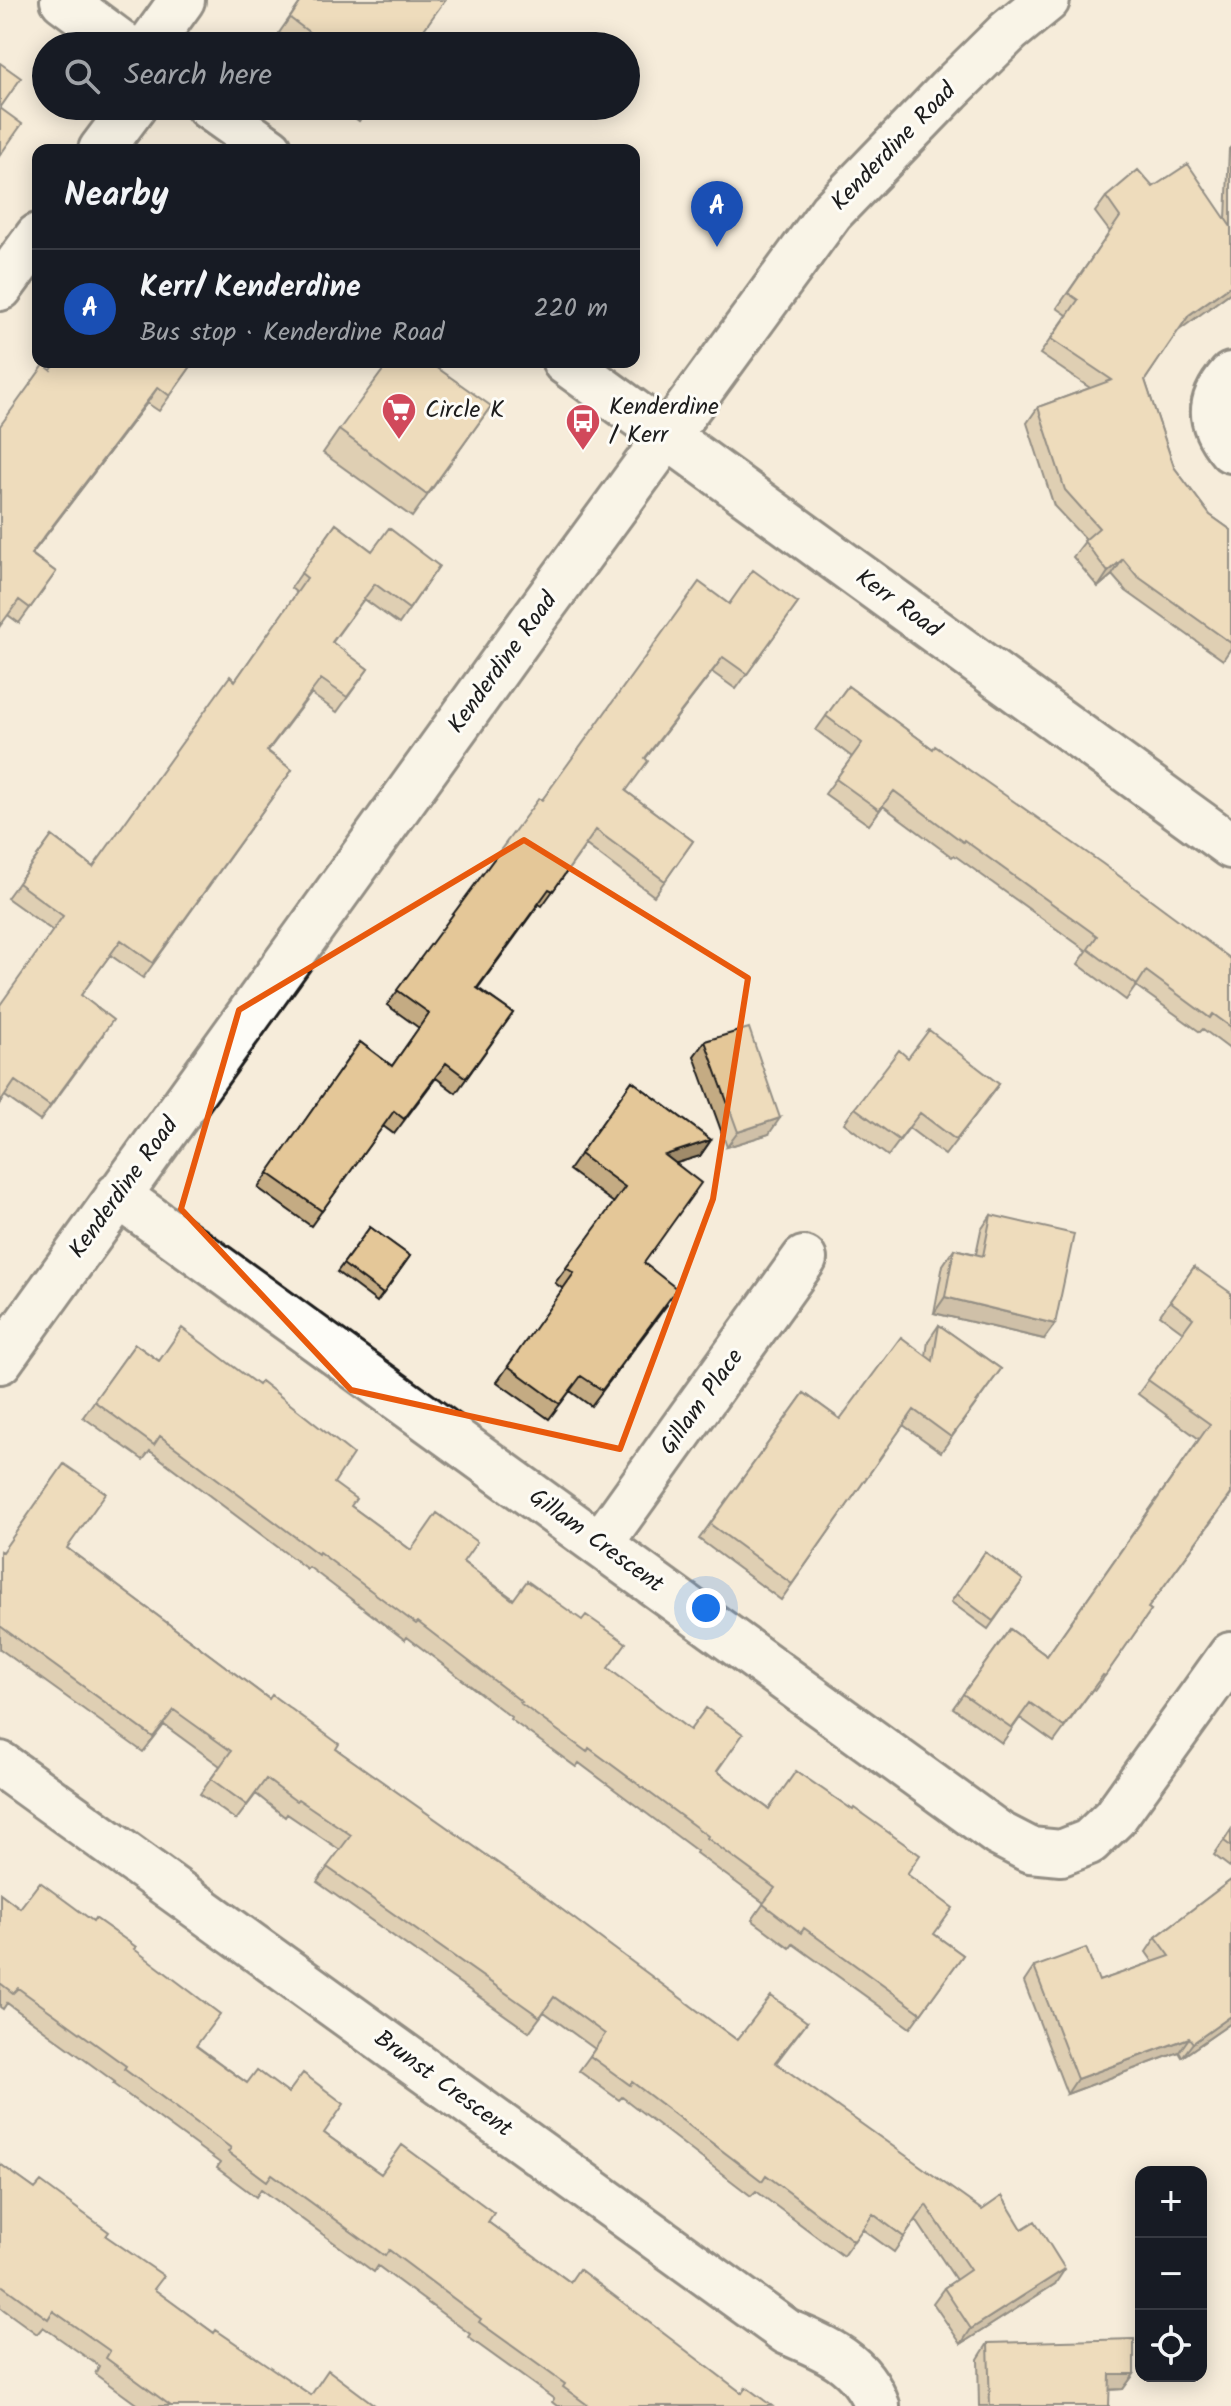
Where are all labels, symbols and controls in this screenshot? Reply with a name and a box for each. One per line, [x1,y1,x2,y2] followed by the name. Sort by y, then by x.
[32,32,640,120] search box
[124,52,272,100] text: Search here
[60,54,104,98] icon: search
[822,72,967,221] street label: Kenderdine Road
[64,169,169,223] text: Nearby
[691,181,743,247] pin: A
[140,264,361,312] text: Kerr/ Kenderdine
[82,288,98,330] text: A
[534,288,608,330] text: 220 m
[140,312,444,354] text: Bus stop · Kenderdine Road
[609,388,719,455] place label: Kenderdine / Kerr
[380,391,418,441] supermarket icon: Circle K
[425,391,505,430] place label: Circle K
[564,402,602,452] bus stop icon: Kenderdine / Kerr
[847,559,950,649] street label: Kerr Road
[438,583,569,742] street label: Kenderdine Road
[59,1108,190,1267] street label: Kenderdine Road
[650,1340,754,1464] street label: Gillam Place
[520,1478,672,1604] street label: Gillam Crescent
[686,1588,726,1628] your location
[365,2020,521,2148] street label: Brunst Crescent
[1135,2166,1207,2382] map controls
[1135,2166,1207,2238] button: +
[1135,2238,1207,2310] button: −
[1135,2310,1207,2382] button: locate

